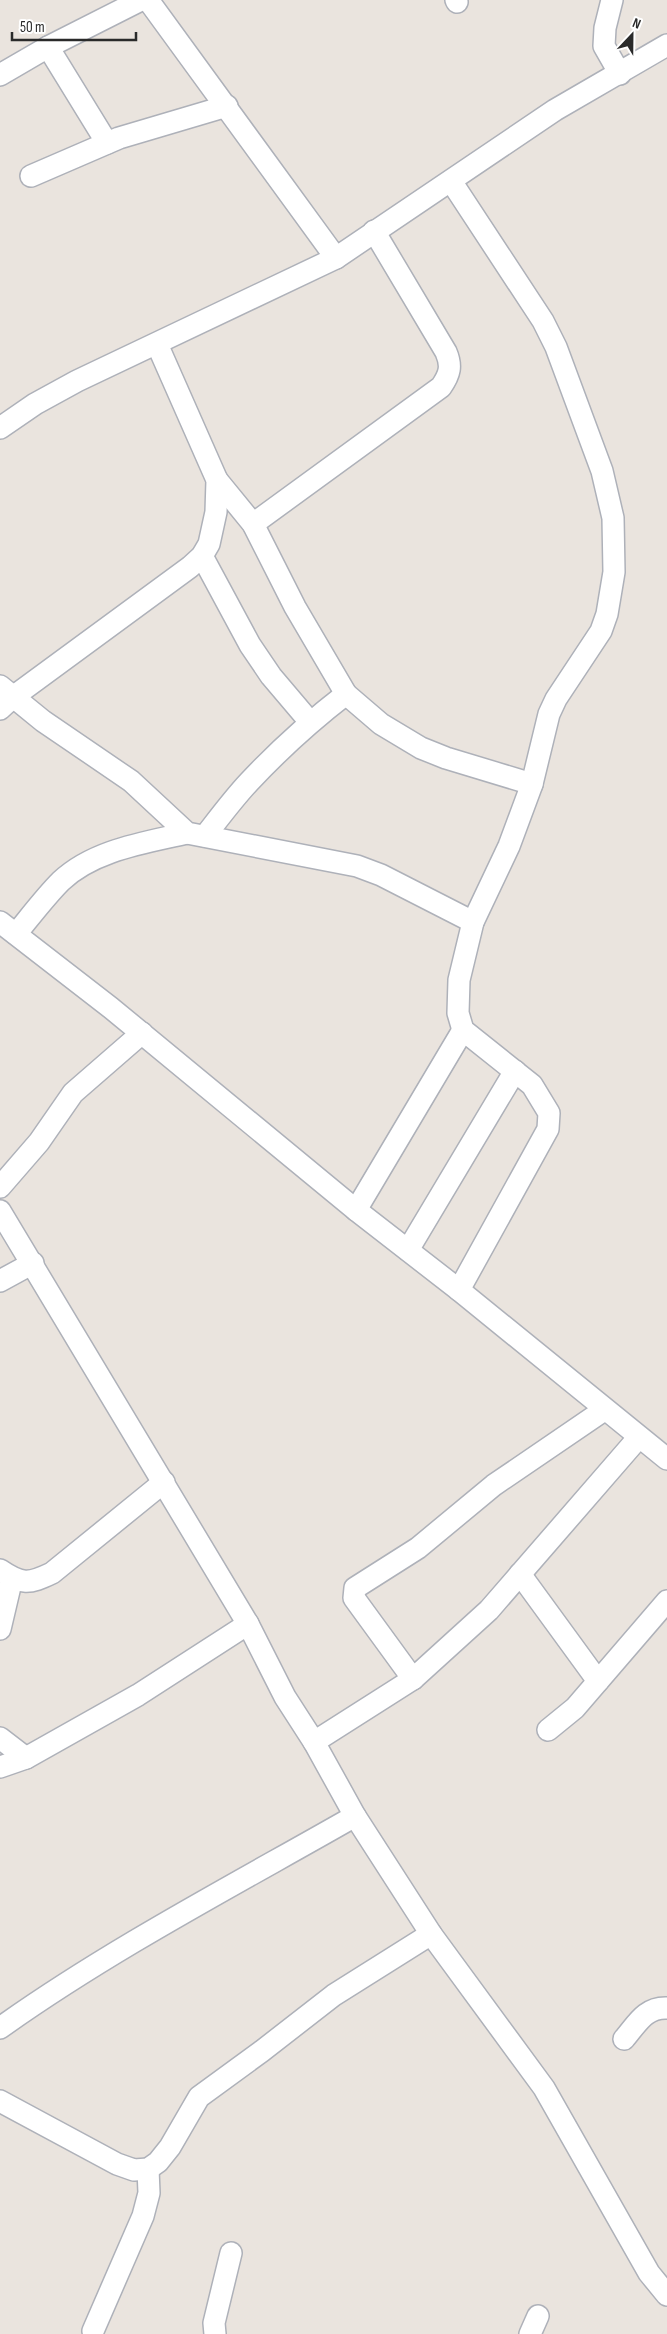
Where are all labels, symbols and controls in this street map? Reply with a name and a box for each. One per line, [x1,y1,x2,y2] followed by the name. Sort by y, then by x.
[12,10,136,42] scale bar
[607,10,657,60] north arrow
[630,14,643,33] text: N
[20,18,45,37] text: 50 m

